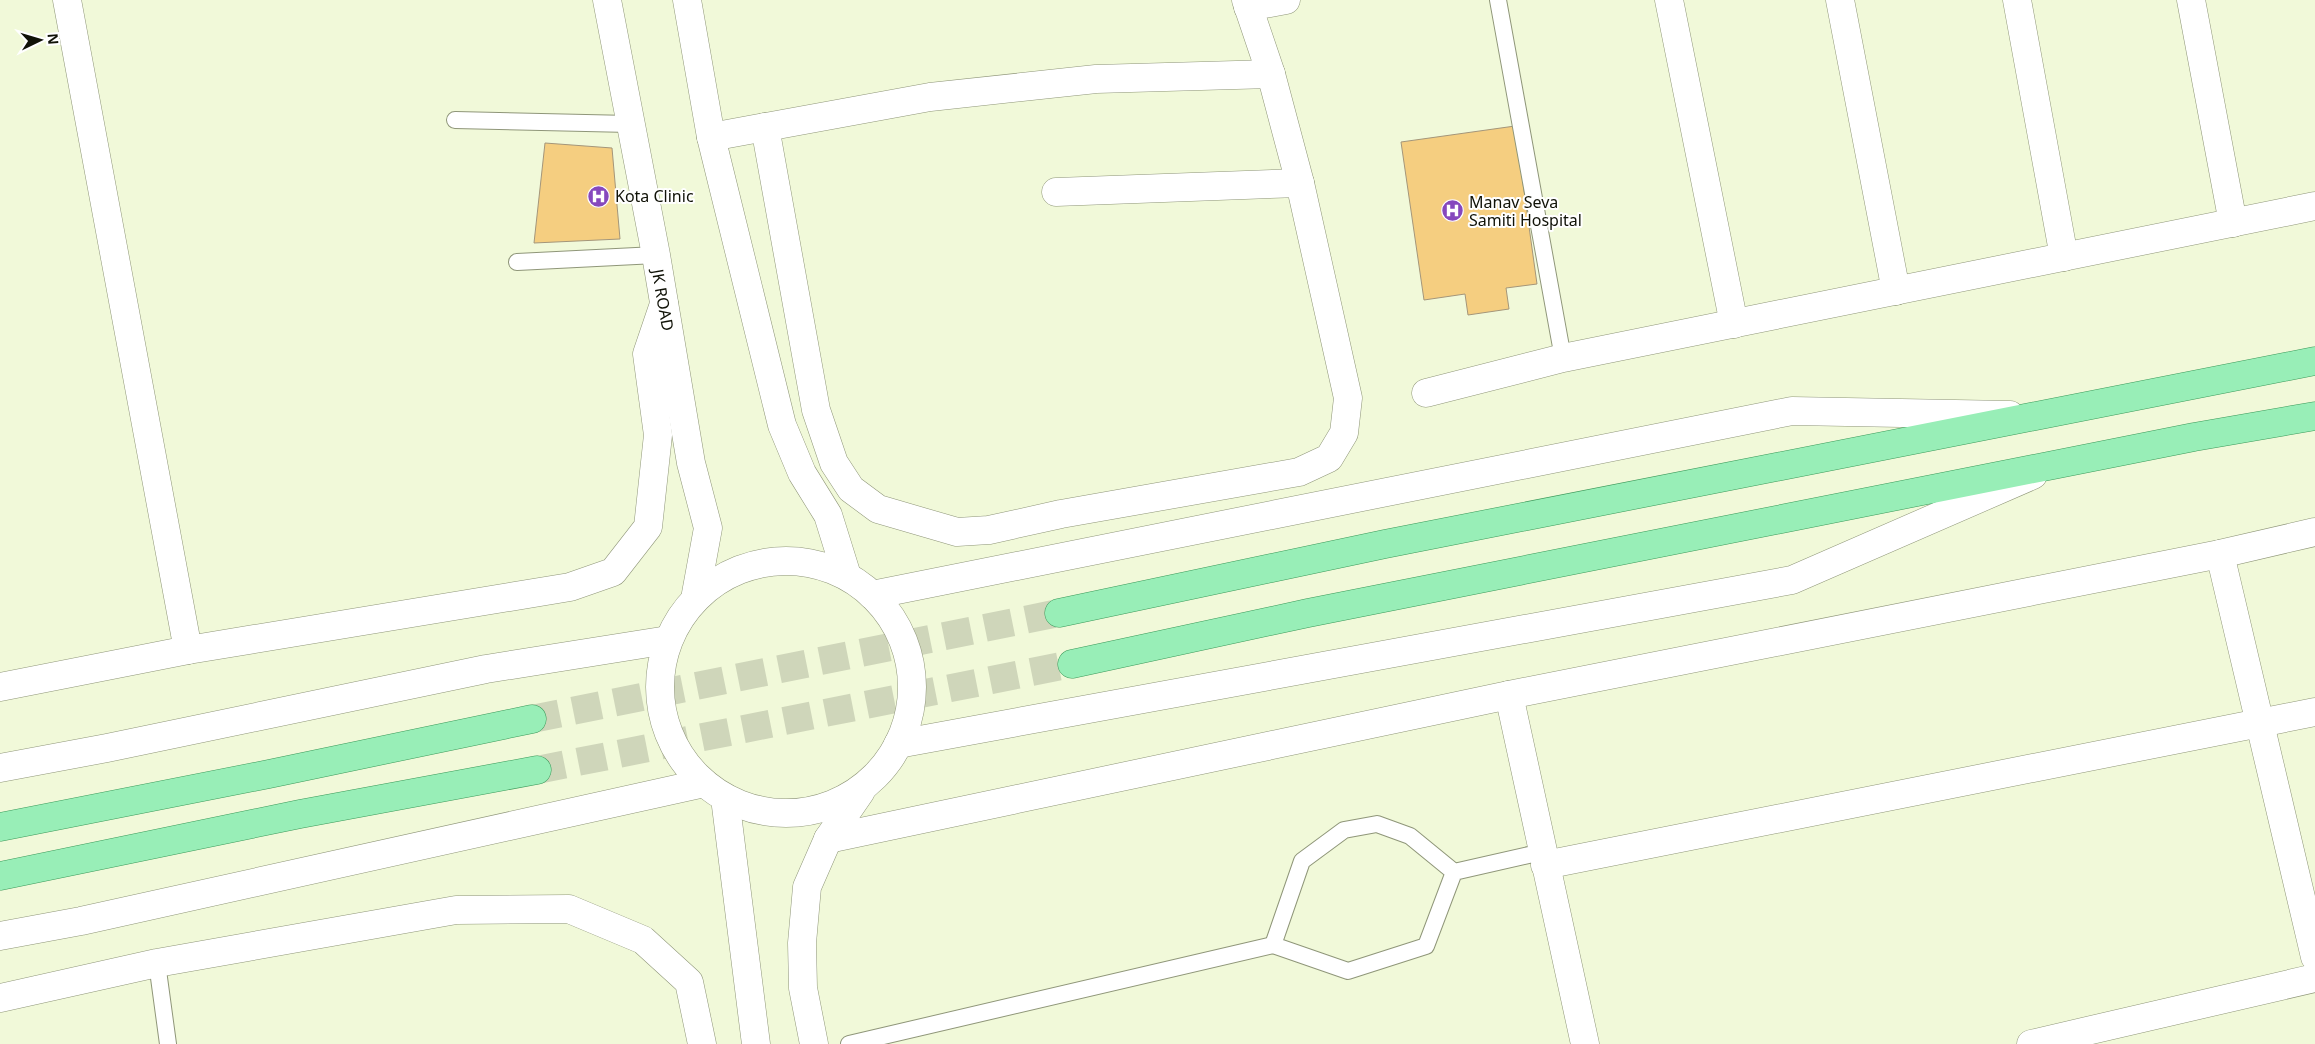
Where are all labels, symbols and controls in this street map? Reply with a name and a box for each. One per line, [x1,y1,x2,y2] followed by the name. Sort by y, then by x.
[15,15,65,65] north arrow
[43,32,63,45] text: N
[587,184,611,208] hospital icon: Kota Clinic
[615,185,694,207] place label: Kota Clinic
[1469,191,1582,231] place label: Manav Seva Samiti Hospital
[1441,199,1465,223] hospital icon: Manav Seva Samiti Hospital
[646,265,679,333] street label: JK ROAD

